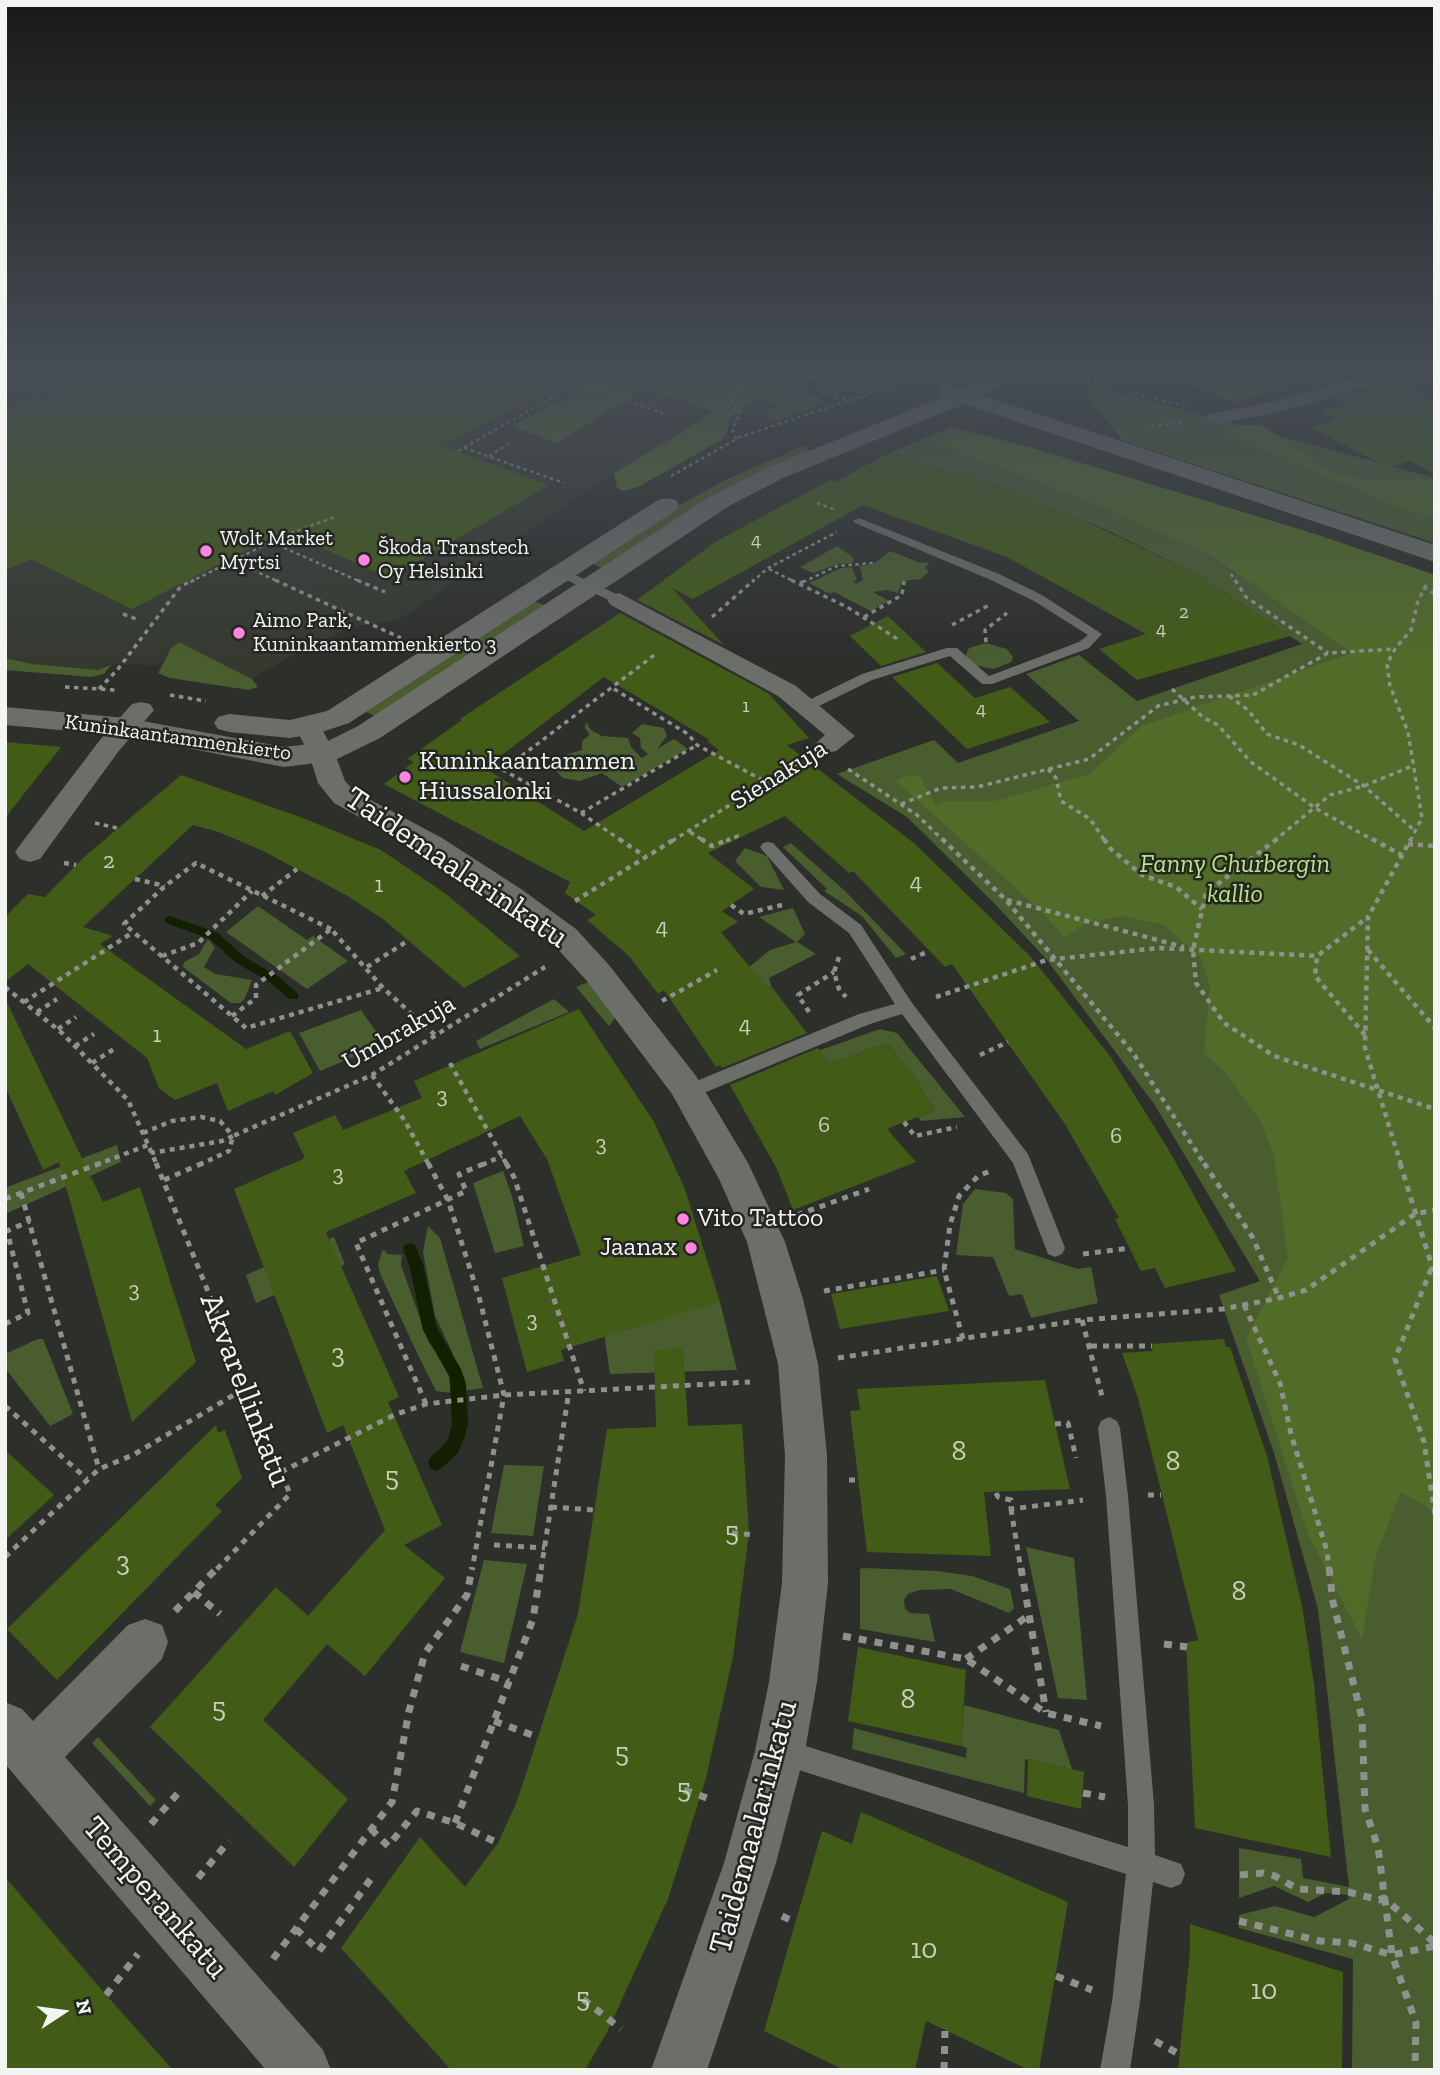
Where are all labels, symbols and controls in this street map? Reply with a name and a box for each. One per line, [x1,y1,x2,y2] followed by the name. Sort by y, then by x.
[220,526,333,576] place label: Wolt Market Myrtsi
[751,530,761,552] house number: 4
[378,535,529,585] place label: Škoda Transtech Oy Helsinki
[198,543,214,559] marker: Wolt Market Myrtsi
[356,552,372,568] marker: Škoda Transtech Oy Helsinki
[1179,602,1189,624] house number: 2
[253,608,496,658] place label: Aimo Park, Kuninkaantammenkierto 3
[1156,619,1166,641] house number: 4
[231,625,247,641] marker: Aimo Park, Kuninkaantammenkierto 3
[742,696,750,718] house number: 1
[976,699,986,721] house number: 4
[63,710,293,766] street label: Kuninkaantammenkierto
[725,733,833,817] street label: Sienakuja
[419,746,635,808] place label: Kuninkaantammen Hiussalonki
[397,769,413,785] marker: Kuninkaantammen Hiussalonki
[337,779,575,957] street label: Taidemaalarinkatu
[103,847,115,875] house number: 2
[1140,849,1330,910] park label: Fanny Churbergin kallio
[910,868,922,896] house number: 4
[375,871,383,899] house number: 1
[656,913,668,941] house number: 4
[337,988,461,1078] street label: Umbrakuja
[739,1011,751,1039] house number: 4
[153,1021,161,1049] house number: 1
[436,1082,448,1110] house number: 3
[818,1111,830,1139] house number: 6
[1110,1122,1122,1150] house number: 6
[595,1130,607,1158] house number: 3
[332,1160,344,1188] house number: 3
[697,1203,823,1235] place label: Vito Tattoo
[675,1211,691,1227] marker: Vito Tattoo
[600,1232,677,1264] place label: Jaanax
[683,1240,699,1256] marker: Jaanax
[128,1276,140,1304] house number: 3
[191,1288,299,1492] street label: Akvarellinkatu
[526,1306,538,1334] house number: 3
[331,1338,345,1372] house number: 3
[951,1435,967,1469] house number: 8
[1165,1445,1181,1479] house number: 8
[385,1461,399,1495] house number: 5
[725,1516,739,1550] house number: 5
[116,1546,130,1580] house number: 3
[1231,1575,1247,1609] house number: 8
[900,1683,916,1717] house number: 8
[212,1692,226,1726] house number: 5
[702,1696,806,1958] street label: Taidemaalarinkatu
[615,1737,629,1771] house number: 5
[677,1773,691,1807] house number: 5
[74,1809,236,1987] street label: Temperankatu
[911,1933,937,1967] house number: 10
[1251,1974,1277,2008] house number: 10
[28,1977,98,2047] north arrow
[576,1982,590,2016] house number: 5
[71,1998,97,2017] text: N

